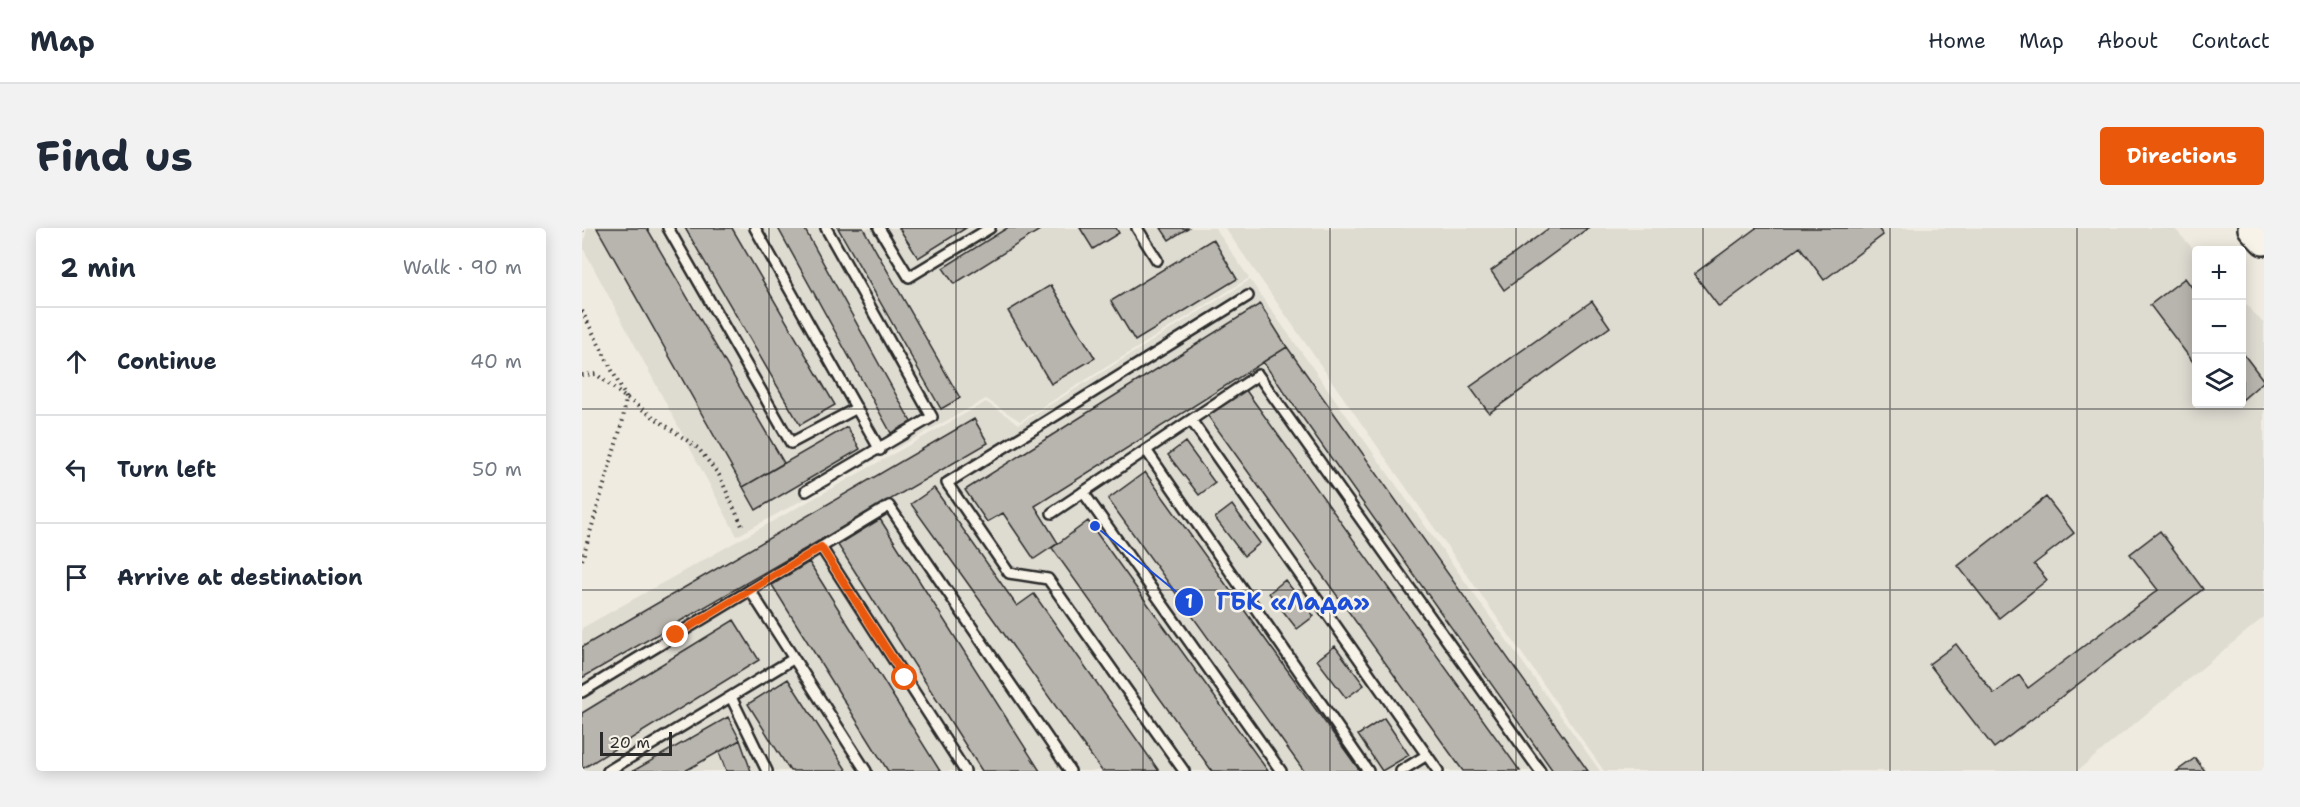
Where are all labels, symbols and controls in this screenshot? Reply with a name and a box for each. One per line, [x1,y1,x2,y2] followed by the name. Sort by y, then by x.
[30,22,95,60] text: Map
[1928,27,1986,55] text: Home
[2019,27,2064,55] text: Map
[2097,27,2158,55] text: About
[2191,27,2270,55] text: Contact
[2100,127,2264,185] button: Directions
[36,128,193,184] text: Find us
[2192,246,2246,408] map controls
[2192,246,2246,300] button: +
[60,250,136,285] text: 2 min
[403,254,522,280] text: Walk · 90 m
[2192,300,2246,354] button: −
[60,345,93,378] icon: ahead
[117,347,217,376] text: Continue
[470,348,522,374] text: 40 m
[2192,354,2246,408] button: layers
[60,453,93,486] icon: left
[117,455,216,484] text: Turn left
[472,456,522,482] text: 50 m
[60,561,93,594] icon: arrive
[117,563,363,592] text: Arrive at destination
[1174,581,1382,623] callout: ГБК «Лада»
[1216,586,1370,618] text: ГБК «Лада»
[1185,590,1193,614] text: 1
[662,621,688,647] route end
[891,664,917,690] route start
[600,729,672,756] scale bar
[609,732,650,753] text: 20 m

